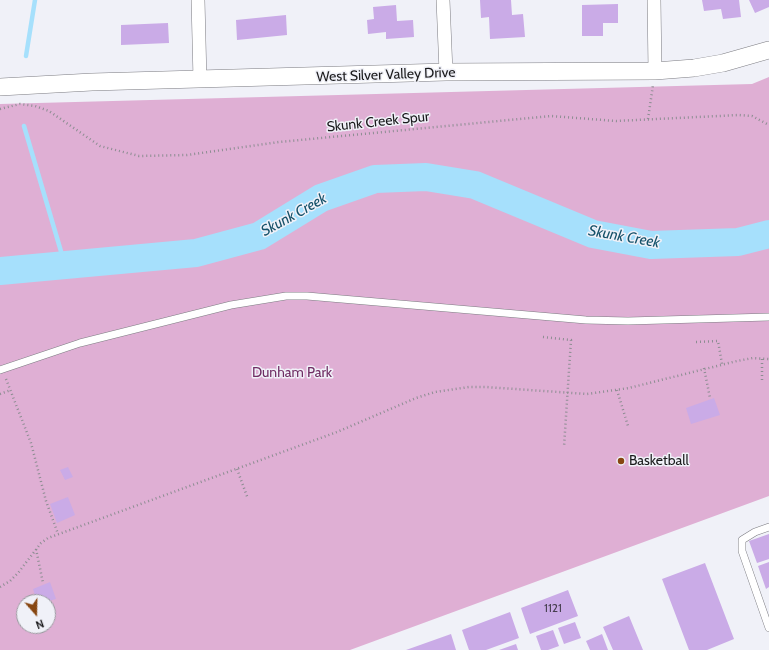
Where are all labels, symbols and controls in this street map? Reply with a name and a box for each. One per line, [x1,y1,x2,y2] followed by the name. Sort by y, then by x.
[316,64,456,86] street label: West Silver Valley Drive
[326,108,430,136] street label: Skunk Creek Spur
[258,190,330,240] water label: Skunk Creek
[587,222,661,252] water label: Skunk Creek
[252,365,332,381] park label: Dunham Park
[629,453,689,469] place label: Basketball
[616,456,626,466] marker: Basketball
[16,594,56,634] north arrow
[544,601,562,615] house number: 1121
[34,616,46,632] text: N

